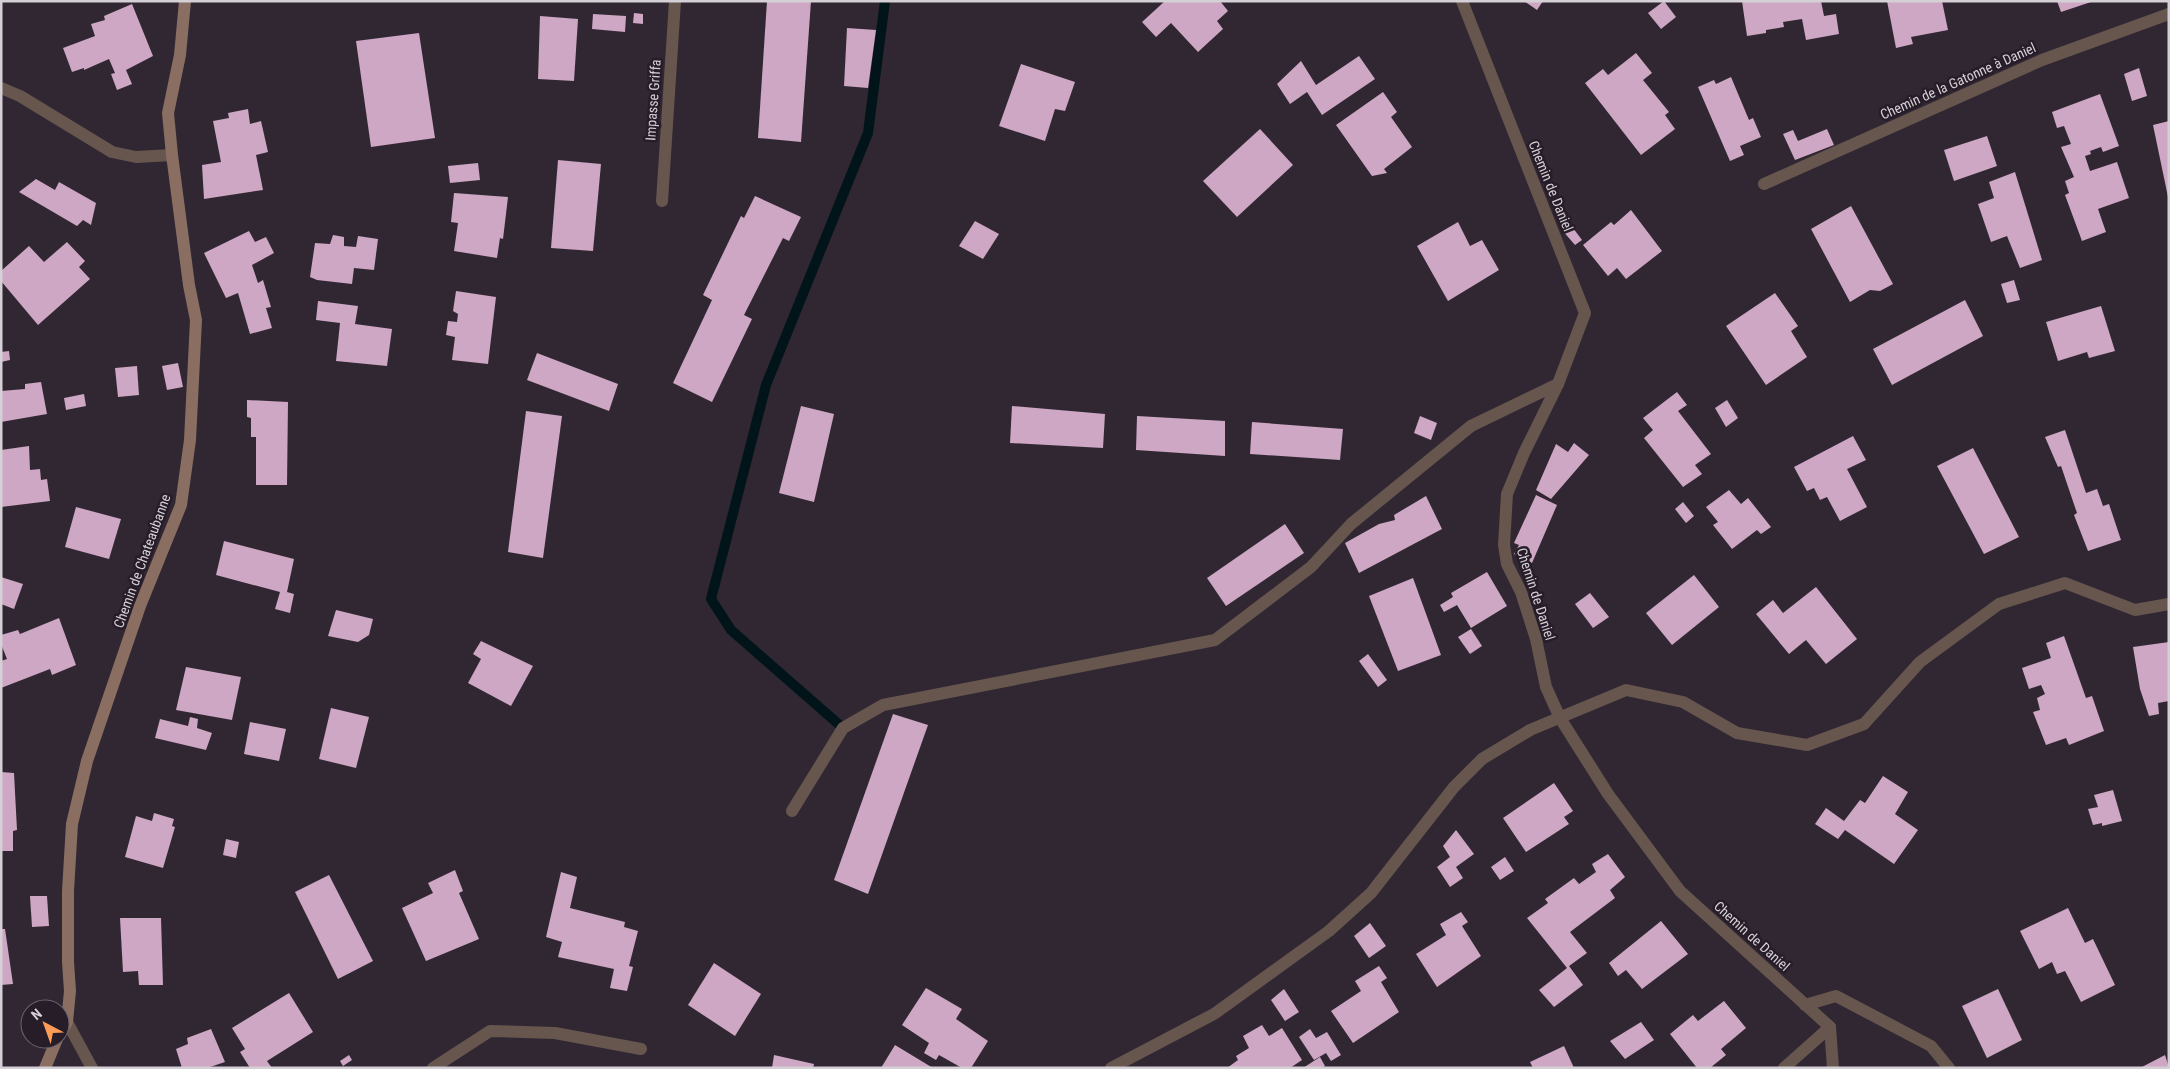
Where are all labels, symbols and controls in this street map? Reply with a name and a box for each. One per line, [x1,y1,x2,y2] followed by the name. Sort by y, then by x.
[1878,39,2038,123] street label: Chemin de la Gatonne à Daniel
[642,59,664,141] street label: Impasse Griffa
[1526,138,1576,234] street label: Chemin de Daniel
[110,492,174,630] street label: Chemin de Chateaubanne
[1514,546,1558,642] street label: Chemin de Daniel
[1711,898,1793,974] street label: Chemin de Daniel
[20,999,70,1049] north arrow
[28,1005,45,1023] text: N

